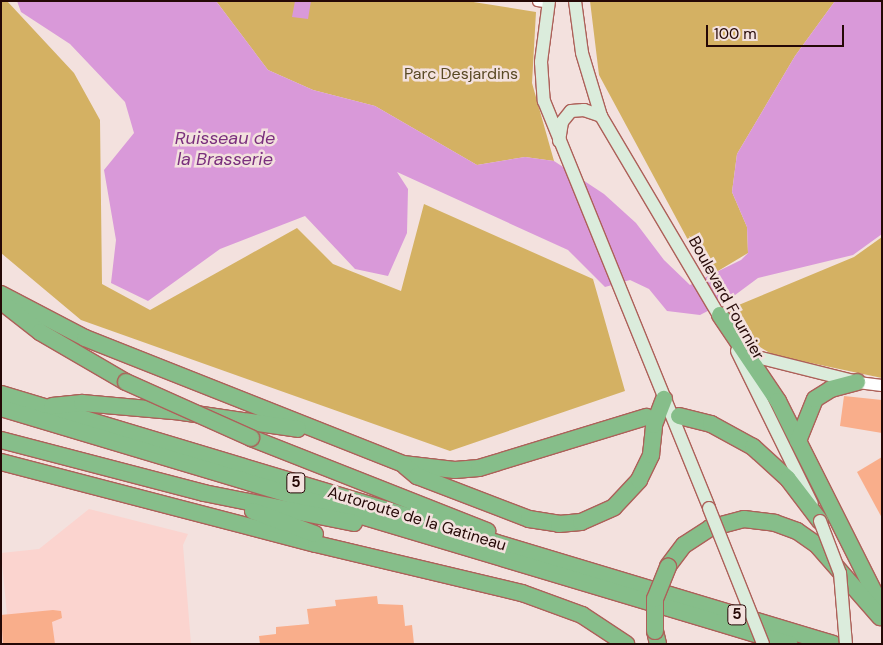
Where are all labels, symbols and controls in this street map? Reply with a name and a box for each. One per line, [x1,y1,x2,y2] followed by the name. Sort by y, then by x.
[708,15,846,47] scale bar
[714,24,757,44] text: 100 m
[404,64,518,84] park label: Parc Desjardins
[175,128,275,170] water label: Ruisseau de la Brasserie
[684,233,768,363] street label: Boulevard Fournier
[286,470,306,496] road number: 5
[325,483,509,555] street label: Autoroute de la Gatineau
[727,602,747,628] road number: 5

